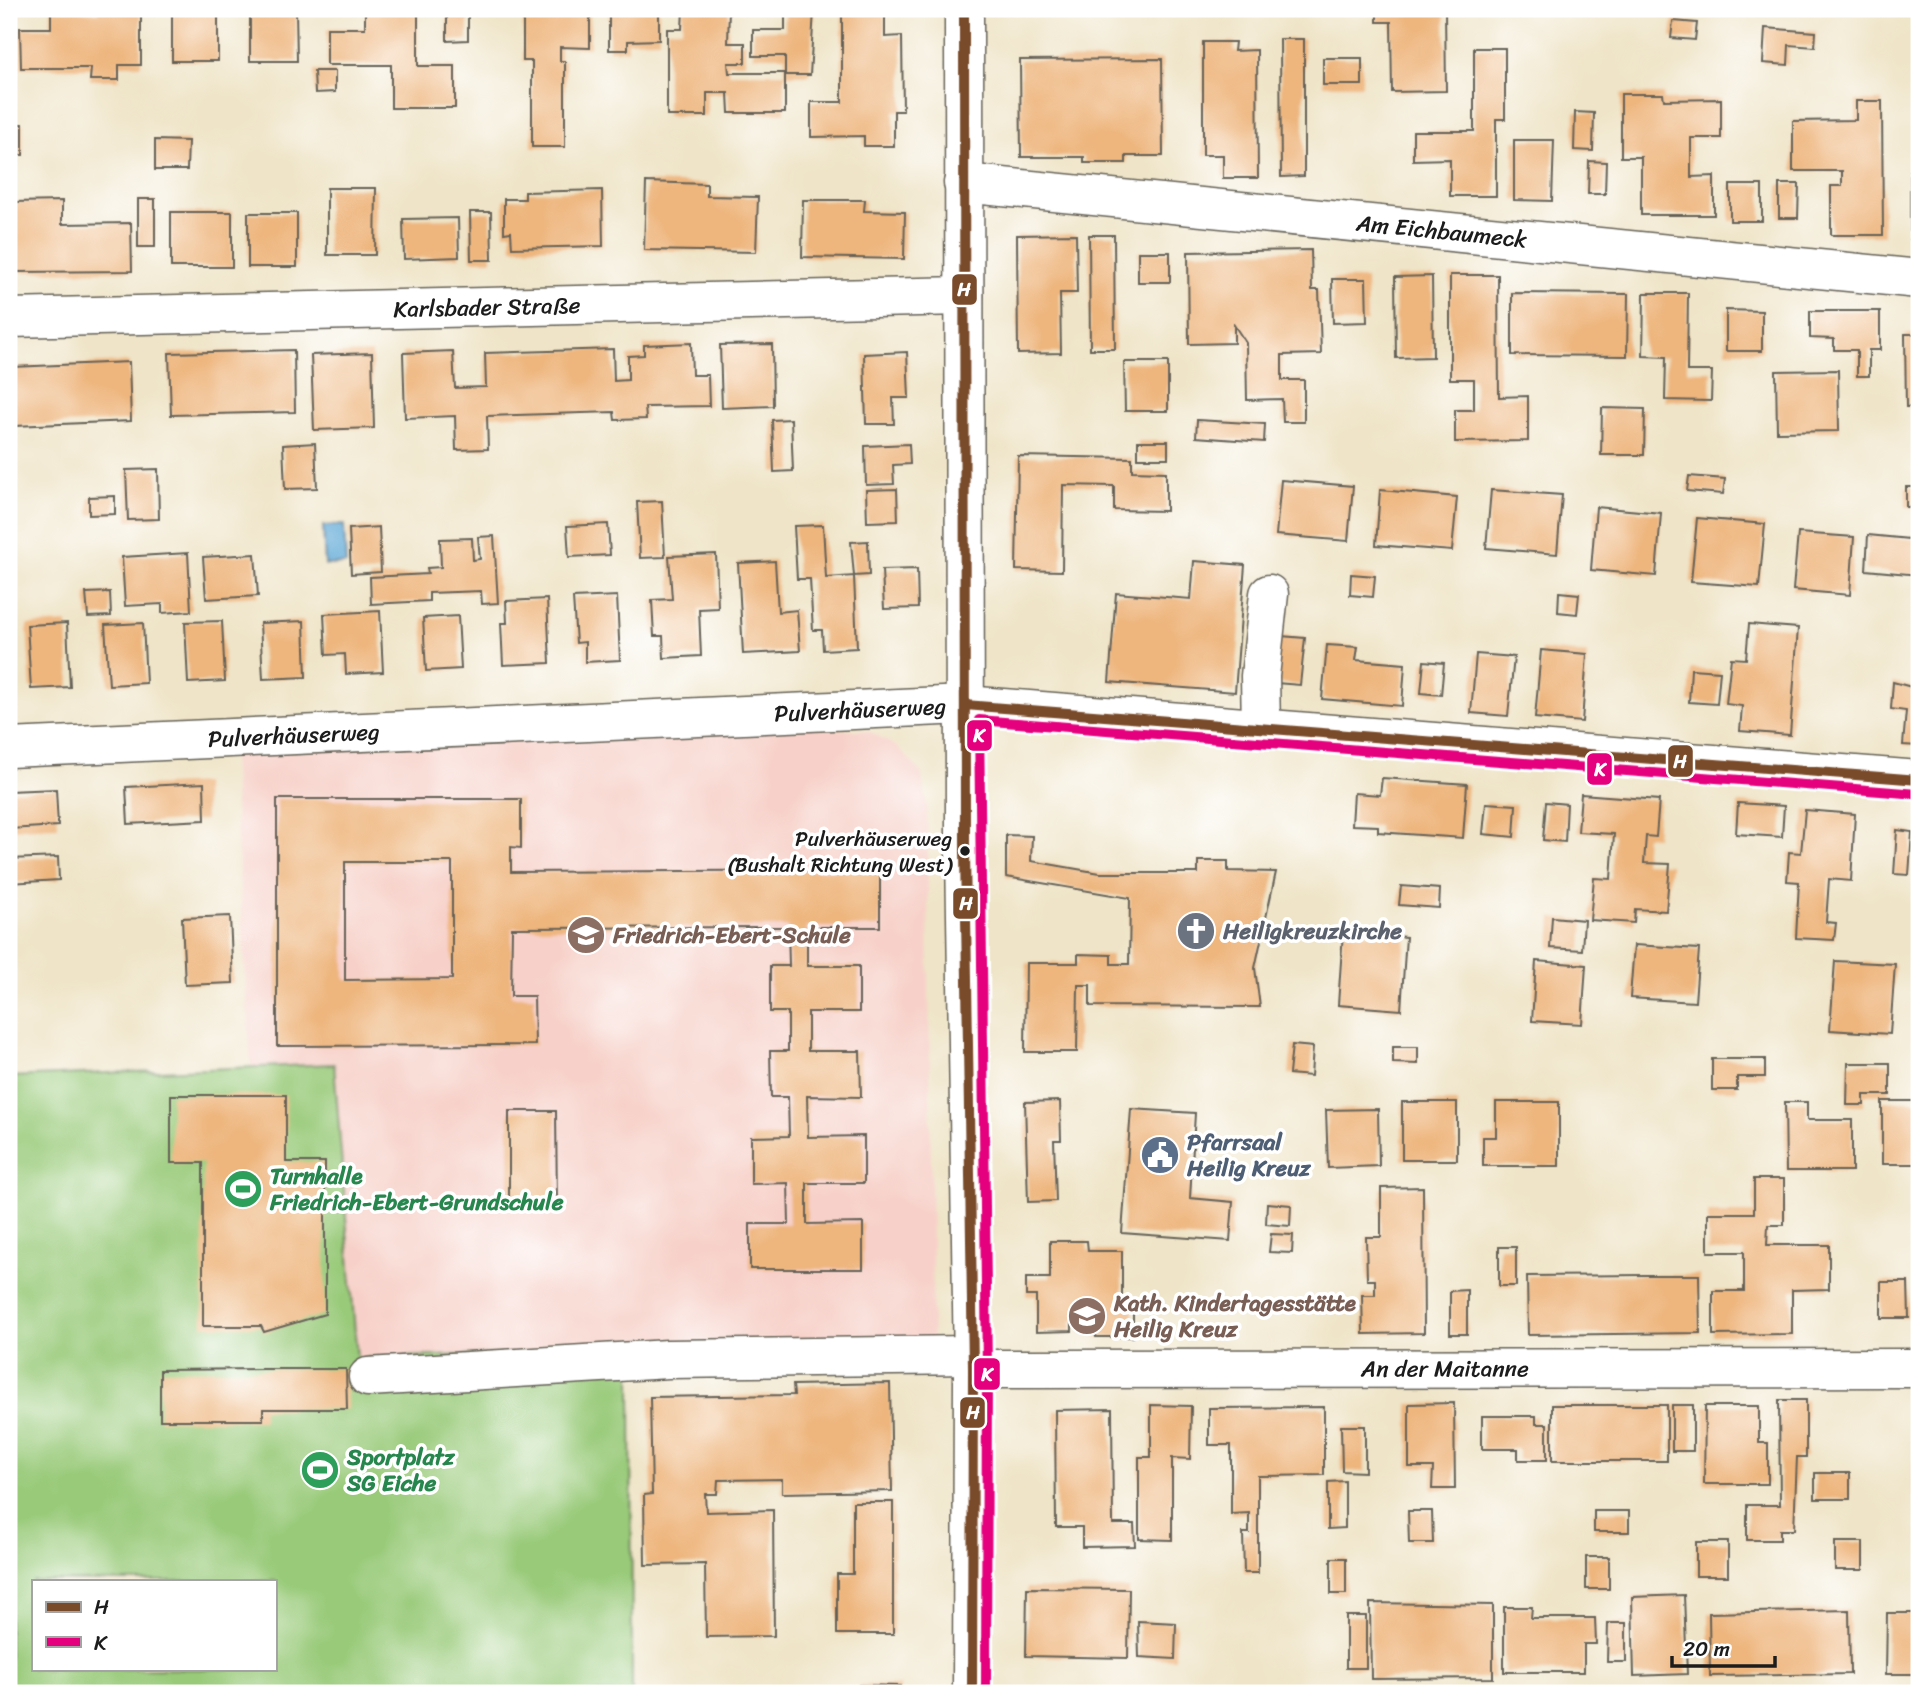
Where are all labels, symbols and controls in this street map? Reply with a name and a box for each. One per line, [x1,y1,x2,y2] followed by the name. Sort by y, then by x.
[1353,202,1530,260] street label: Am Eichbaumeck
[951,273,978,306] line badge: H
[956,273,971,306] text: H
[393,284,581,330] street label: Karlsbader Straße
[773,685,947,734] street label: Pulverhäuserweg
[207,711,381,760] street label: Pulverhäuserweg
[966,719,993,752] line badge: K
[972,719,986,752] text: K
[1667,744,1694,778] line badge: H
[1672,745,1687,778] text: H
[1586,752,1613,786] line badge: K
[1593,753,1607,786] text: K
[727,820,954,884] place label: Pulverhäuserweg (Bushalt Richtung West)
[958,844,972,858] marker: Pulverhäuserweg (Bushalt Richtung West)
[952,887,979,920] line badge: H
[958,887,973,920] text: H
[1175,910,1217,952] church icon: Heiligkreuzkirche
[1222,911,1402,952] place label: Heiligkreuzkirche
[565,914,607,956] school or university icon: Friedrich-Ebert-Schule
[612,915,851,956] place label: Friedrich-Ebert-Schule
[1186,1122,1312,1189] place label: Pfarrsaal Heilig Kreuz
[1139,1134,1181,1176] public building icon: Pfarrsaal Heilig Kreuz
[269,1156,564,1223] place label: Turnhalle Friedrich-Ebert-Grundschule
[222,1168,264,1210] sports icon: Turnhalle Friedrich-Ebert-Grundschule
[1113,1283,1357,1350] place label: Kath. Kindertagesstätte Heilig Kreuz
[1066,1295,1108,1337] school or university icon: Kath. Kindertagesstätte Heilig Kreuz
[1360,1348,1529,1389] street label: An der Maitanne
[973,1357,1001,1391] line badge: K
[980,1358,994,1391] text: K
[959,1396,986,1429] line badge: H
[965,1396,980,1429] text: H
[346,1437,455,1504] place label: Sportplatz SG Eiche
[299,1449,341,1491] sports icon: Sportplatz SG Eiche
[32,1580,276,1670] legend
[94,1588,109,1626] text: H
[94,1624,108,1662] text: K
[1672,1625,1776,1669] scale bar
[1683,1630,1730,1668] text: 20 m

